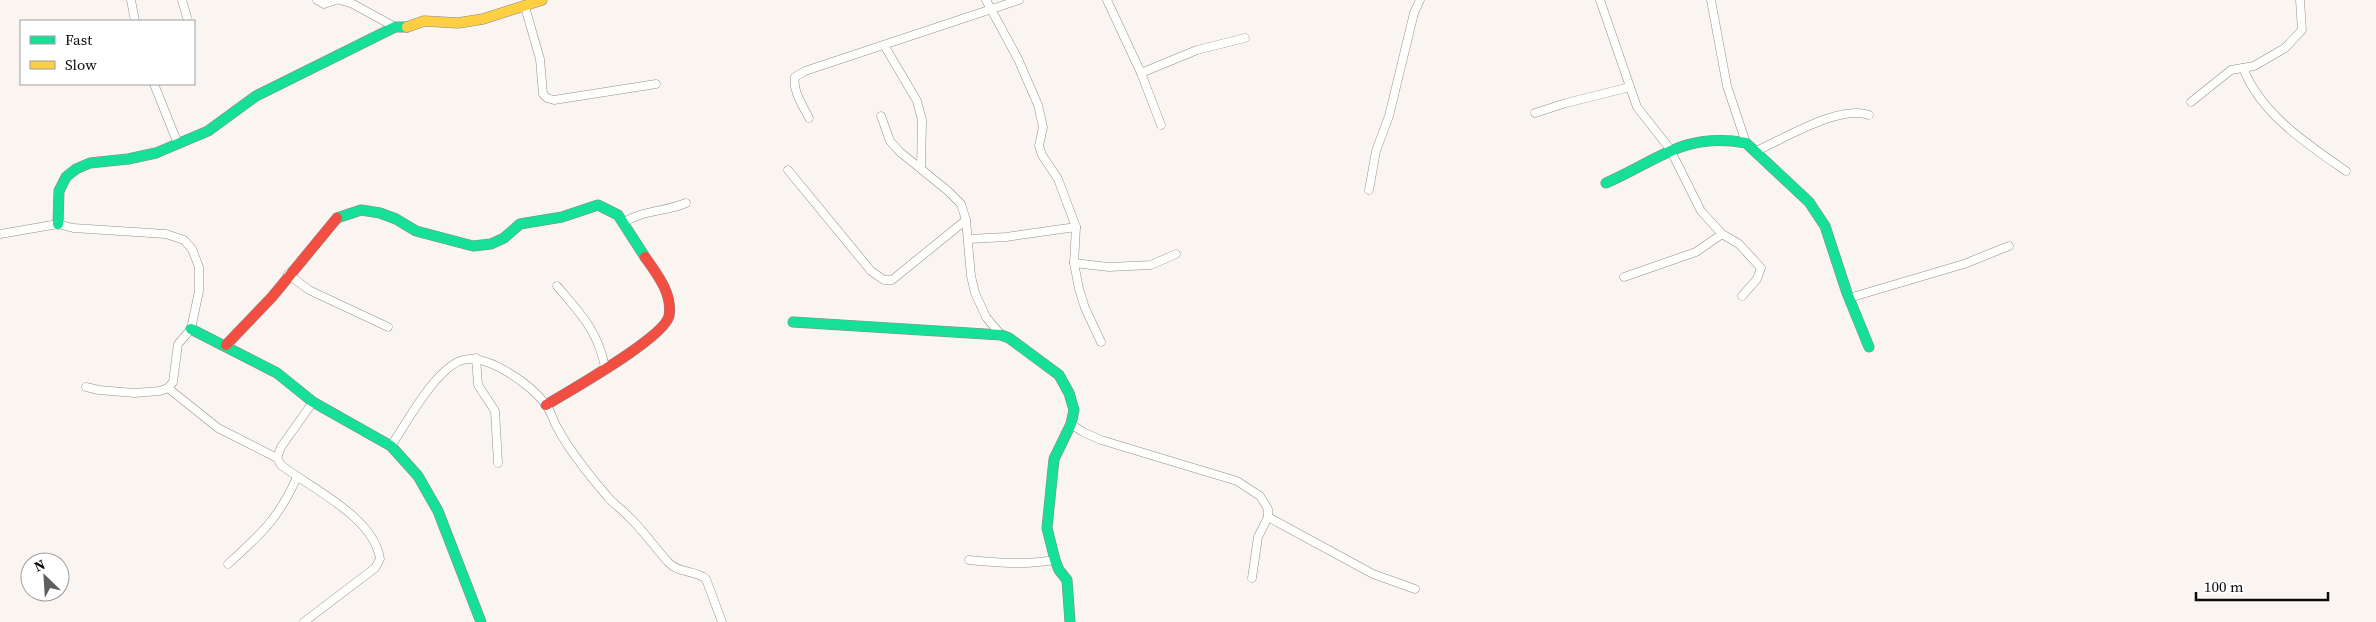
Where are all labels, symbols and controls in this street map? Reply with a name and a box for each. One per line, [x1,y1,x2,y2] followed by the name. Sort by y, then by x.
[20,20,195,85] legend
[65,29,92,50] text: Fast
[65,54,97,75] text: Slow
[20,552,70,602] north arrow
[31,554,48,576] text: N
[2196,570,2328,602] scale bar
[2204,576,2244,597] text: 100 m

